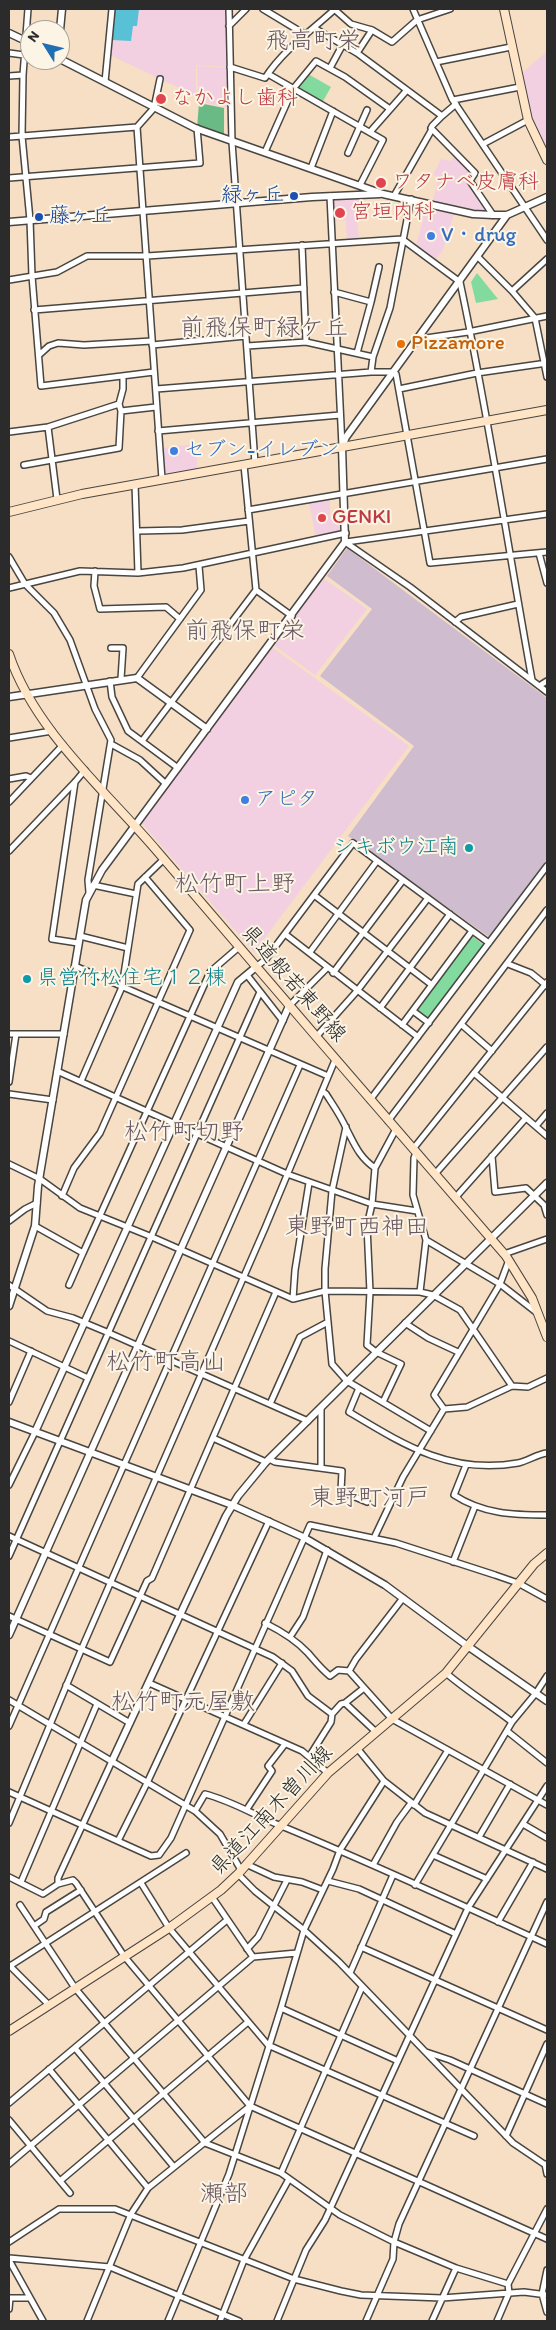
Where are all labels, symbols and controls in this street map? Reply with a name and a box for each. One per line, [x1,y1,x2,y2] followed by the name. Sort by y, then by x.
[20,20,70,70] north arrow
[24,28,43,45] text: N
[265,28,361,56] district label: 飛高町栄
[172,86,298,112] place label: なかよし歯科
[154,92,168,106] marker: なかよし歯科
[392,170,539,196] place label: ワタナベ皮膚科
[374,176,388,190] marker: ワタナベ皮膚科
[221,183,284,209] place label: 緑ヶ丘
[288,190,300,202] marker: 緑ヶ丘
[351,200,435,226] place label: 宮垣内科
[49,204,112,230] place label: 藤ヶ丘
[333,206,347,220] marker: 宮垣内科
[33,211,45,223] marker: 藤ヶ丘
[441,223,516,249] place label: V・drug
[425,230,437,242] marker: V・drug
[180,315,348,343] district label: 前飛保町緑ケ丘
[411,331,505,357] place label: Pizzamore
[395,338,407,350] marker: Pizzamore
[184,438,339,464] place label: セブン-イレブン
[168,445,180,457] marker: セブン-イレブン
[332,505,391,531] place label: GENKI
[316,512,328,524] marker: GENKI
[185,618,305,646] district label: 前飛保町栄
[255,787,318,813] place label: アピタ
[239,794,251,806] marker: アピタ
[333,835,459,861] place label: シキボウ江南
[463,842,475,854] marker: シキボウ江南
[175,871,295,899] district label: 松竹町上野
[235,920,351,1048] street label: 県道般若東野線
[37,966,226,992] place label: 県営竹松住宅１２棟
[21,973,33,985] marker: 県営竹松住宅１２棟
[124,1119,244,1147] district label: 松竹町切野
[285,1214,429,1242] district label: 東野町西神田
[106,1349,226,1377] district label: 松竹町高山
[310,1485,430,1513] district label: 東野町河戸
[111,1689,255,1717] district label: 松竹町元屋敷
[205,1741,339,1881] street label: 県道江南木曽川線
[200,2181,248,2209] district label: 瀬部

